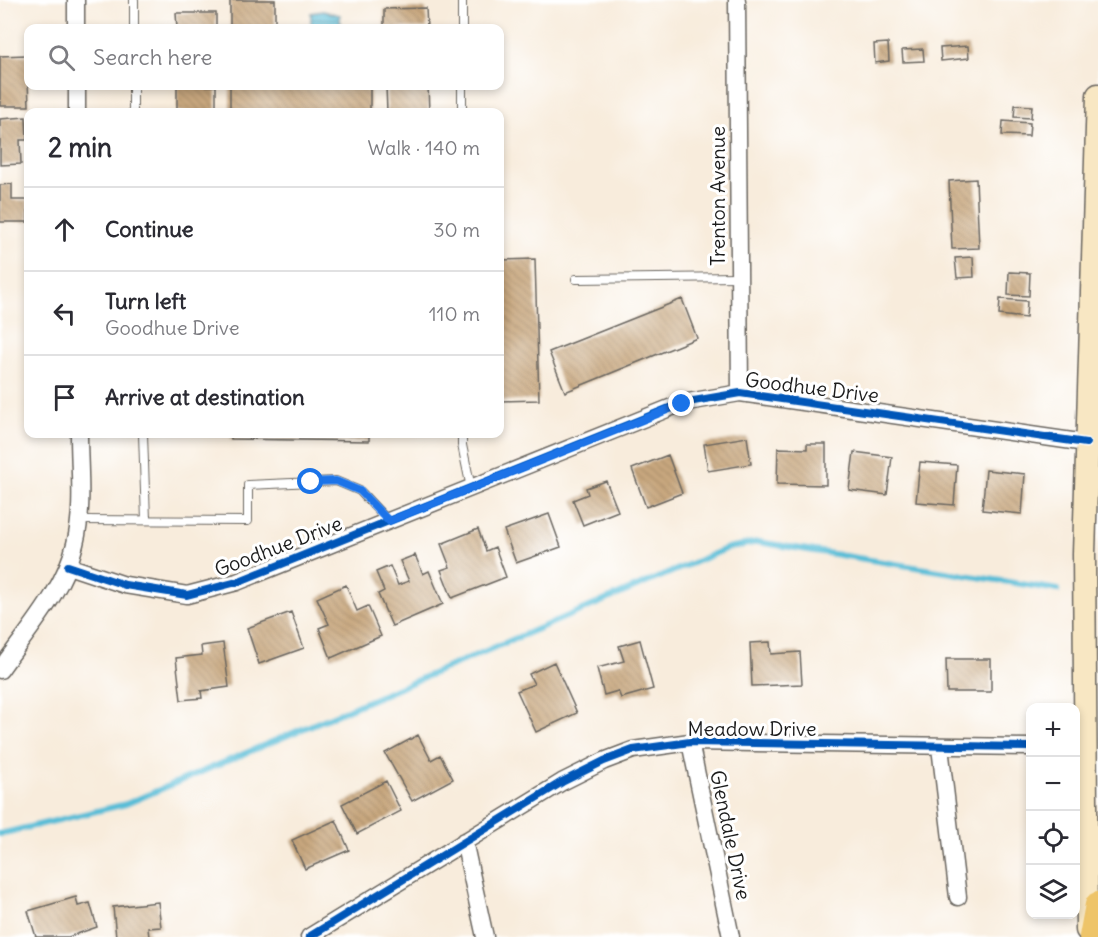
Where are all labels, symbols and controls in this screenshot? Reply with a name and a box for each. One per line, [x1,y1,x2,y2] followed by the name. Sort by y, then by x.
[24,24,504,90] search box
[45,41,78,74] icon: search
[93,43,212,71] text: Search here
[705,126,730,266] street label: Trenton Avenue
[48,131,112,164] text: 2 min
[367,135,480,160] text: Walk · 140 m
[48,213,81,246] icon: ahead
[105,215,194,243] text: Continue
[433,217,480,242] text: 30 m
[105,287,186,315] text: Turn left
[48,297,81,330] icon: left
[429,301,480,326] text: 110 m
[105,315,240,340] text: Goodhue Drive
[744,366,880,408] street label: Goodhue Drive
[48,381,81,414] icon: arrive
[105,383,305,411] text: Arrive at destination
[668,390,694,416] route end
[297,468,323,494] route start
[211,510,345,582] street label: Goodhue Drive
[1026,703,1080,919] map controls
[1026,703,1080,757] button: +
[688,716,816,741] street label: Meadow Drive
[1026,757,1080,811] button: −
[705,768,757,902] street label: Glendale Drive
[1026,811,1080,865] button: locate
[1026,865,1080,919] button: layers

